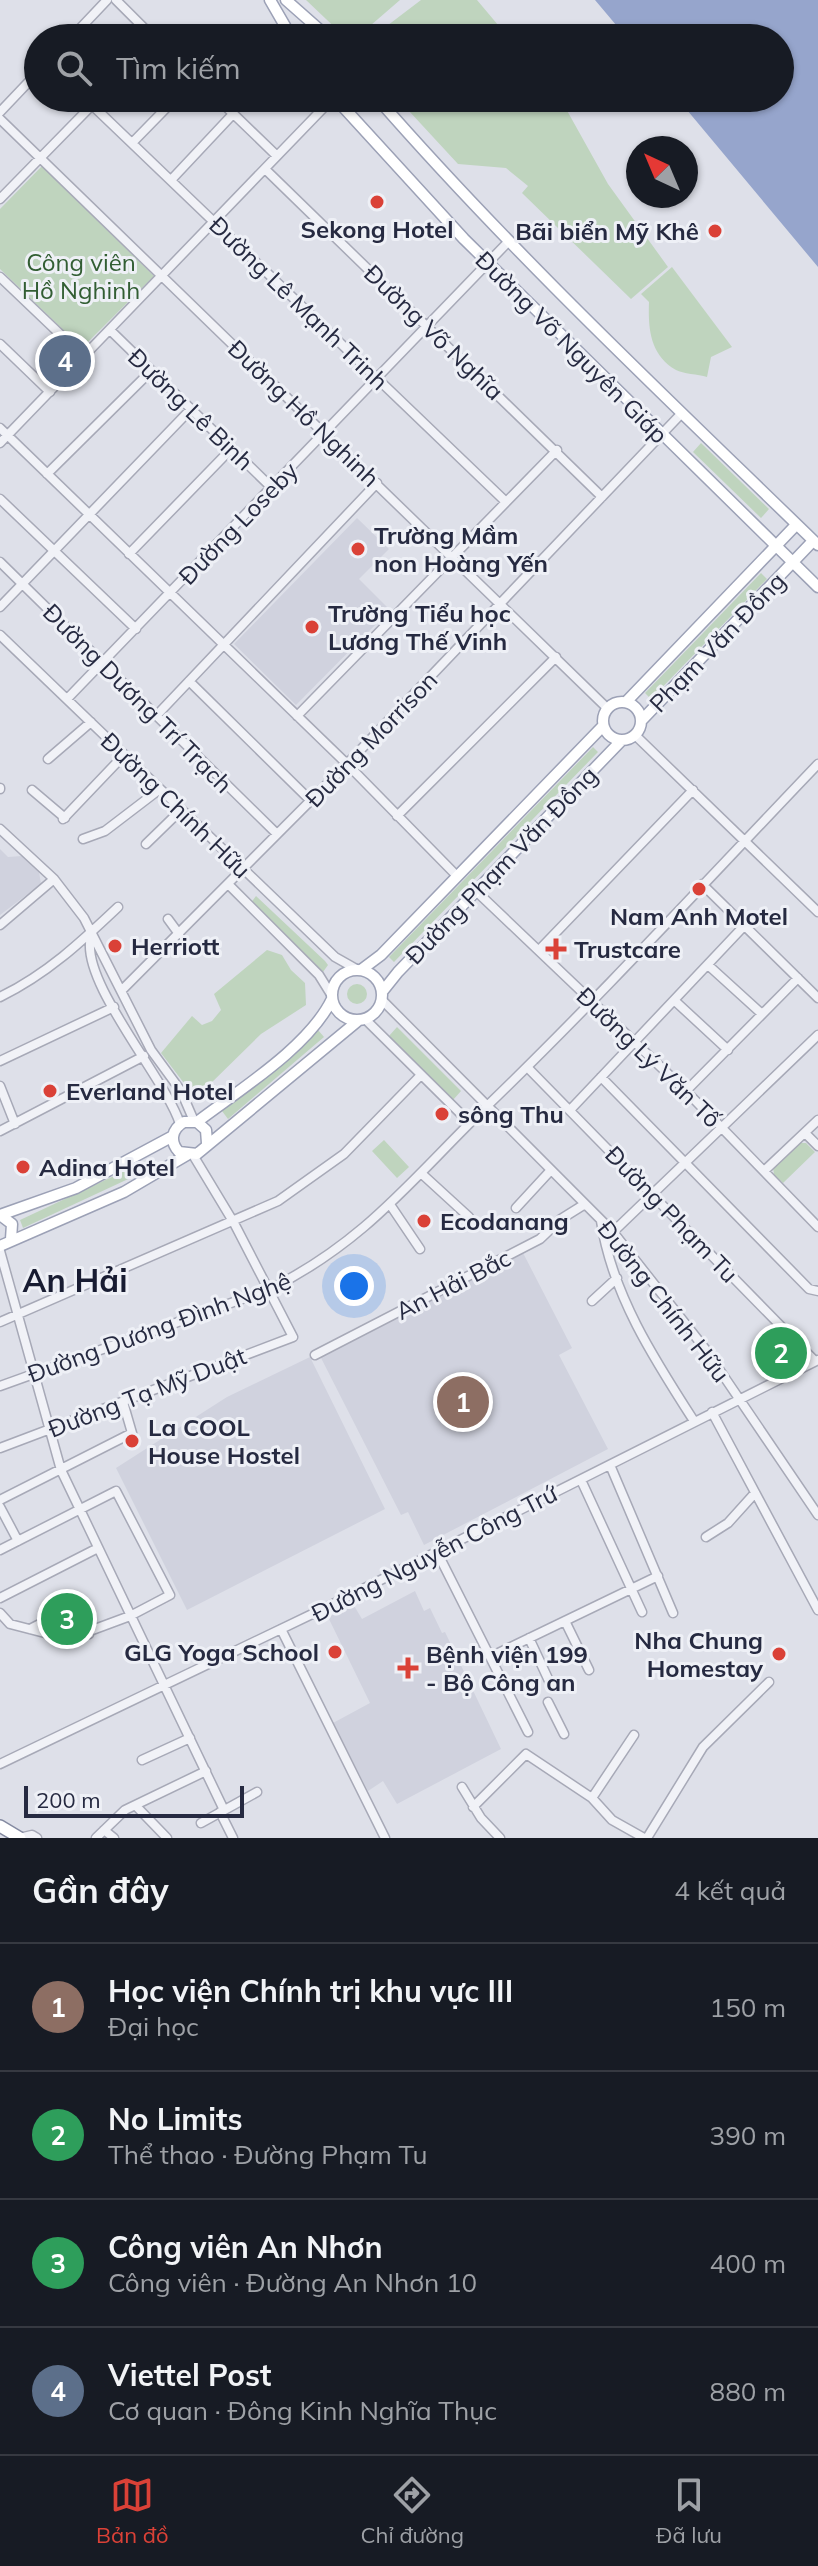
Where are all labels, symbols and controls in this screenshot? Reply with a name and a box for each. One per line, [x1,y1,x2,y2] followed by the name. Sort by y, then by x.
[24,24,794,112] search box
[52,46,96,90] icon: search
[116,49,241,87] text: Tìm kiếm
[626,136,698,208] north arrow
[368,193,386,211] marker: Sekong Hotel
[203,210,395,396] street label: Đường Lê Mạnh Trinh
[301,214,453,244] place label: Sekong Hotel
[515,216,699,246] place label: Bãi biển Mỹ Khê
[706,222,724,240] marker: Bãi biển Mỹ Khê
[470,245,674,449] street label: Đường Võ Nguyên Giáp
[22,247,140,305] park label: Công viên Hồ Nghinh
[358,258,510,406] street label: Đường Võ Nghĩa
[39,331,91,391] pin: 4
[222,333,386,493] street label: Đường Hồ Nghinh
[122,342,260,476] street label: Đường Lê Binh
[172,455,304,591] street label: Đường Loseby
[374,520,548,578] place label: Trường Mầm non Hoàng Yến
[349,540,367,558] marker: Trường Mầm non Hoàng Yến
[643,566,791,718] street label: Phạm Văn Đồng
[37,597,239,799] street label: Đường Dương Trí Trạch
[328,598,511,656] place label: Trường Tiểu học Lương Thế Vinh
[303,618,321,636] marker: Trường Tiểu học Lương Thế Vinh
[299,665,443,813] street label: Đường Morrison
[95,726,257,884] street label: Đường Chính Hữu
[399,760,603,970] street label: Đường Phạm Văn Đồng
[690,880,708,898] marker: Nam Anh Motel
[610,901,788,931] place label: Nam Anh Motel
[131,931,219,961] place label: Herriott
[574,934,681,964] place label: Trustcare
[106,937,124,955] marker: Herriott
[545,938,567,960] marker: Trustcare
[571,980,728,1134] street label: Đường Lý Văn Tố
[66,1076,234,1106] place label: Everland Hotel
[41,1082,59,1100] marker: Everland Hotel
[458,1099,564,1129] place label: sông Thu
[433,1105,451,1123] marker: sông Thu
[599,1139,745,1289] street label: Đường Phạm Tu
[39,1152,175,1182] place label: Adina Hotel
[14,1158,32,1176] marker: Adina Hotel
[440,1206,569,1236] place label: Ecodanang
[415,1212,433,1230] marker: Ecodanang
[592,1214,736,1388] street label: Đường Chính Hữu
[390,1242,516,1326] street label: An Hải Bắc
[22,1260,128,1300] district label: An Hải
[23,1265,295,1389] street label: Đường Dương Đình Nghệ
[334,1266,374,1306] your location
[755,1323,807,1383] pin: 2
[44,1340,250,1444] street label: Đường Tạ Mỹ Duật
[437,1372,489,1432] pin: 1
[148,1412,300,1470] place label: La COOL House Hostel
[123,1432,141,1450] marker: La COOL House Hostel
[306,1477,563,1628] street label: Đường Nguyễn Công Trứ
[41,1589,93,1649] pin: 3
[634,1625,764,1683] place label: Nha Chung Homestay
[124,1637,319,1667] place label: GLG Yoga School
[426,1639,588,1697] place label: Bệnh viện 199 - Bộ Công an
[326,1643,344,1661] marker: GLG Yoga School
[770,1645,788,1663] marker: Nha Chung Homestay
[397,1657,419,1679] marker: Bệnh viện 199 - Bộ Công an
[24,1782,244,1818] scale bar
[36,1786,101,1814] text: 200 m
[32,1869,169,1912] text: Gần đây
[674,1874,786,1907] text: 4 kết quả
[108,1972,513,2010] text: Học viện Chính trị khu vực III
[50,1991,66,2024] text: 1
[710,1991,786,2024] text: 150 m
[108,2010,199,2043] text: Đại học
[108,2100,242,2138] text: No Limits
[50,2119,66,2152] text: 2
[710,2119,786,2152] text: 390 m
[108,2138,427,2171] text: Thể thao · Đường Phạm Tu
[108,2228,383,2266] text: Công viên An Nhơn
[50,2247,66,2280] text: 3
[710,2247,786,2280] text: 400 m
[108,2266,477,2299] text: Công viên · Đường An Nhơn 10
[108,2356,271,2394] text: Viettel Post
[50,2375,66,2408] text: 4
[710,2375,786,2408] text: 880 m
[108,2394,497,2427] text: Cơ quan · Đông Kinh Nghĩa Thục
[96,2473,169,2549] tab: Bản đồ
[360,2473,464,2549] tab: Chỉ đường
[656,2473,722,2549] tab: Đã lưu

